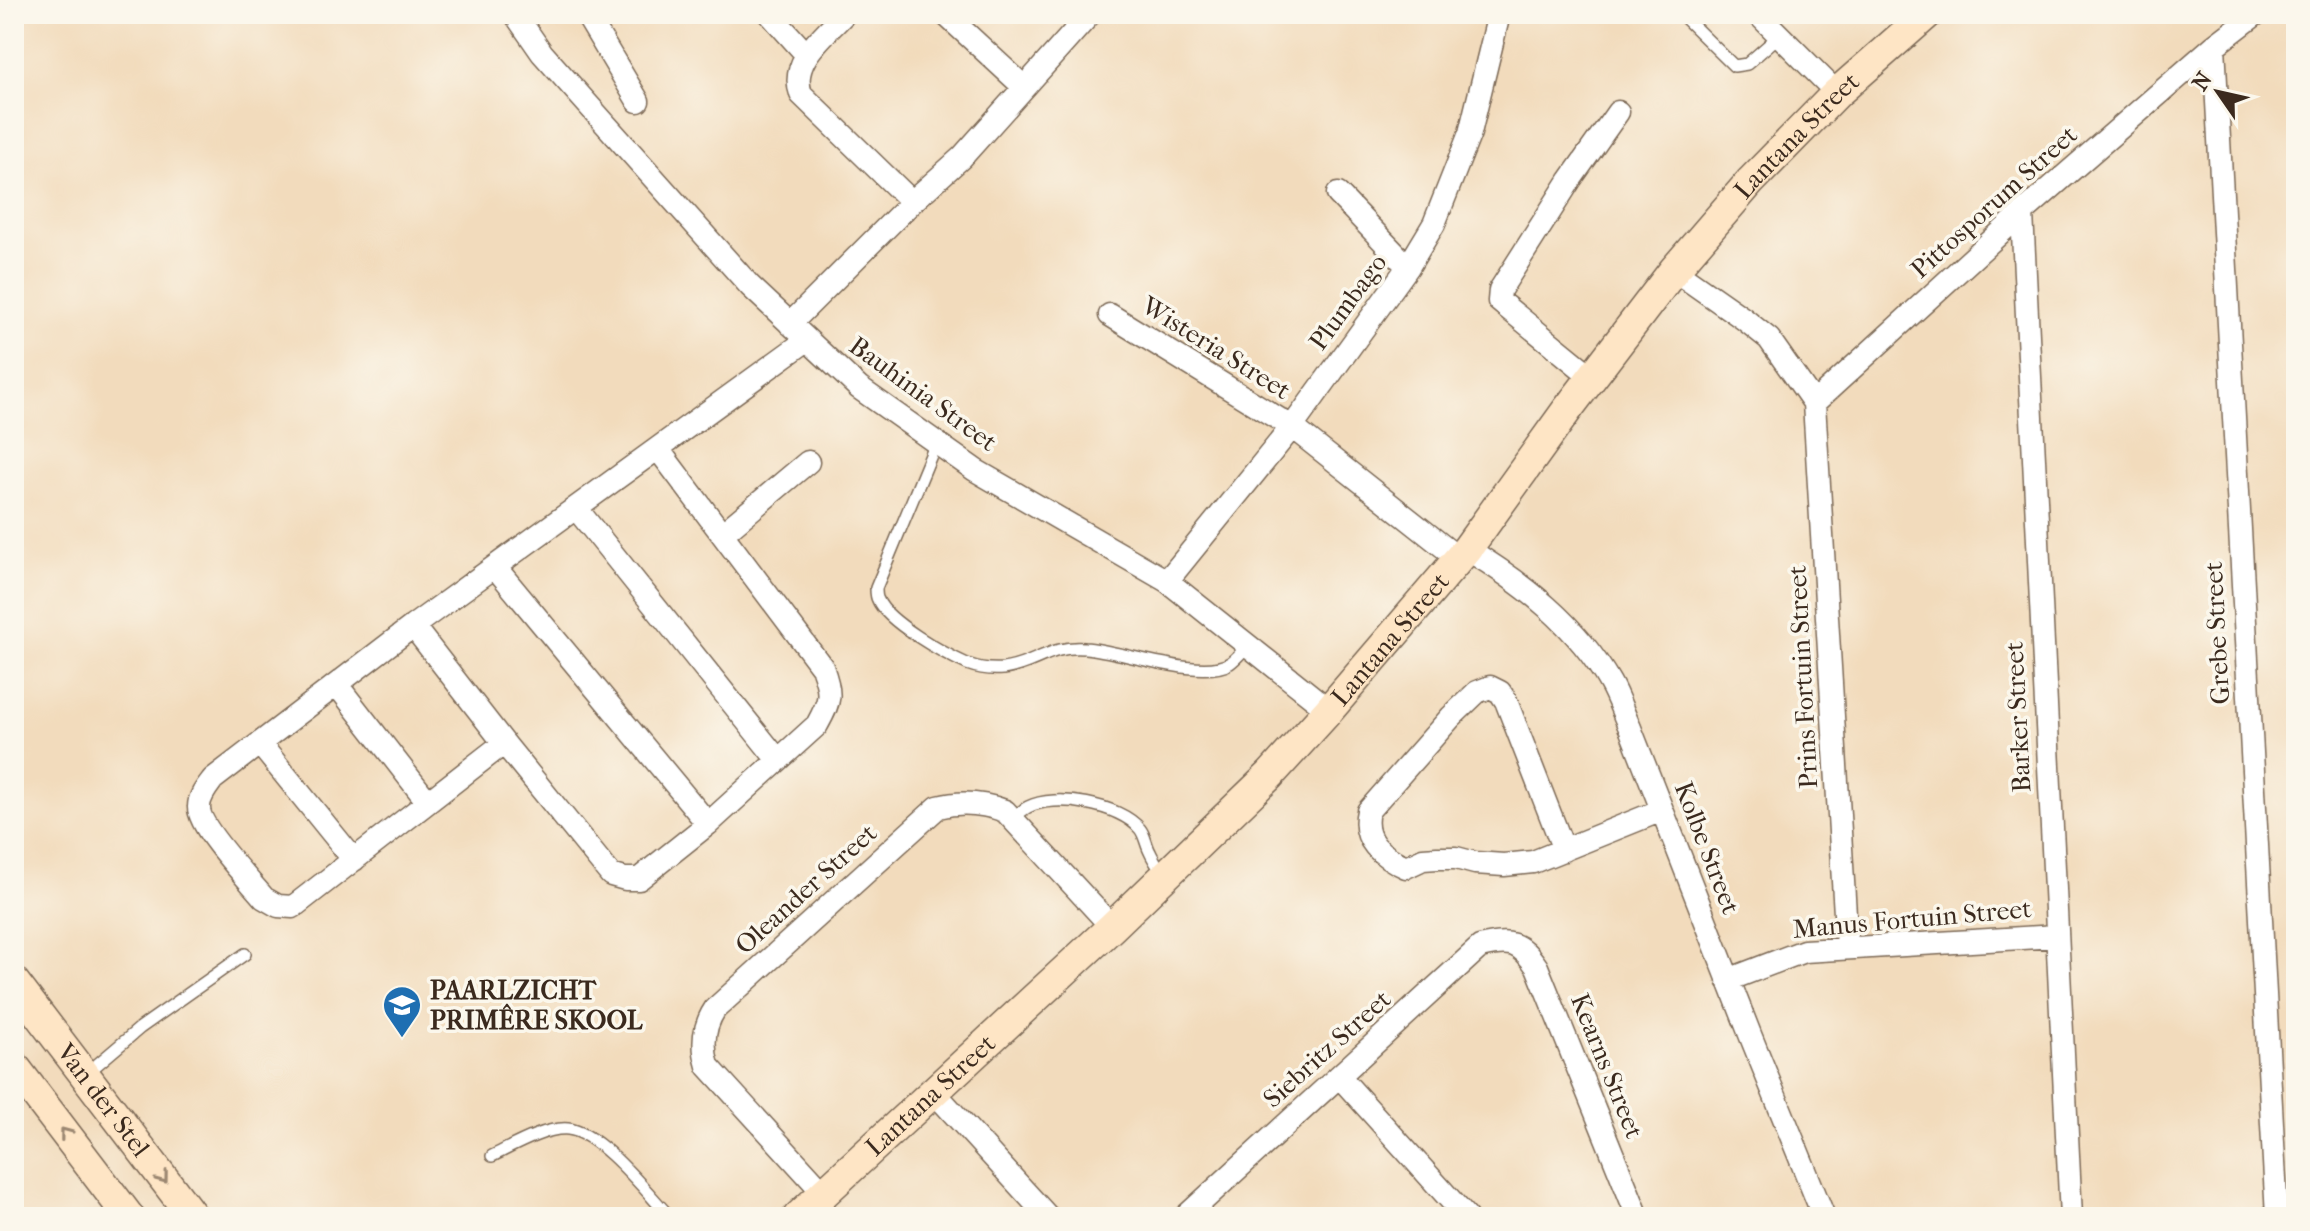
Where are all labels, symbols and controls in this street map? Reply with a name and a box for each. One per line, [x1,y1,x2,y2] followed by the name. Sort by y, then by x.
[2178,52,2258,132] north arrow
[1727,65,1866,205] street label: Lantana Street
[2187,67,2218,96] text: N
[1904,119,2084,285] street label: Pittosporum Street
[1303,248,1393,356] street label: Plumbago
[1135,289,1297,406] street label: Wisteria Street
[843,330,1003,458] street label: Bauhinia Street
[2198,560,2236,705] street label: Grebe Street
[1782,564,1824,790] street label: Prins Fortuin Street
[1324,566,1456,712] street label: Lantana Street
[1999,640,2037,793] street label: Barker Street
[1668,778,1747,919] street label: Kolbe Street
[729,817,884,961] street label: Oleander Street
[1791,893,2033,945] street label: Manus Fortuin Street
[430,975,643,1036] place label: PAARLZICHT PRIMÊRE SKOOL
[1257,983,1398,1114] street label: Siebritz Street
[381,984,423,1039] school or university icon: PAARLZICHT PRIMÊRE SKOOL
[1564,989,1650,1144] street label: Kearns Street
[859,1027,1002,1162] street label: Lantana Street
[50,1036,157,1163] street label: Van der Stel
[60,1127,74,1141] one-way arrow
[154,1169,168,1184] one-way arrow

